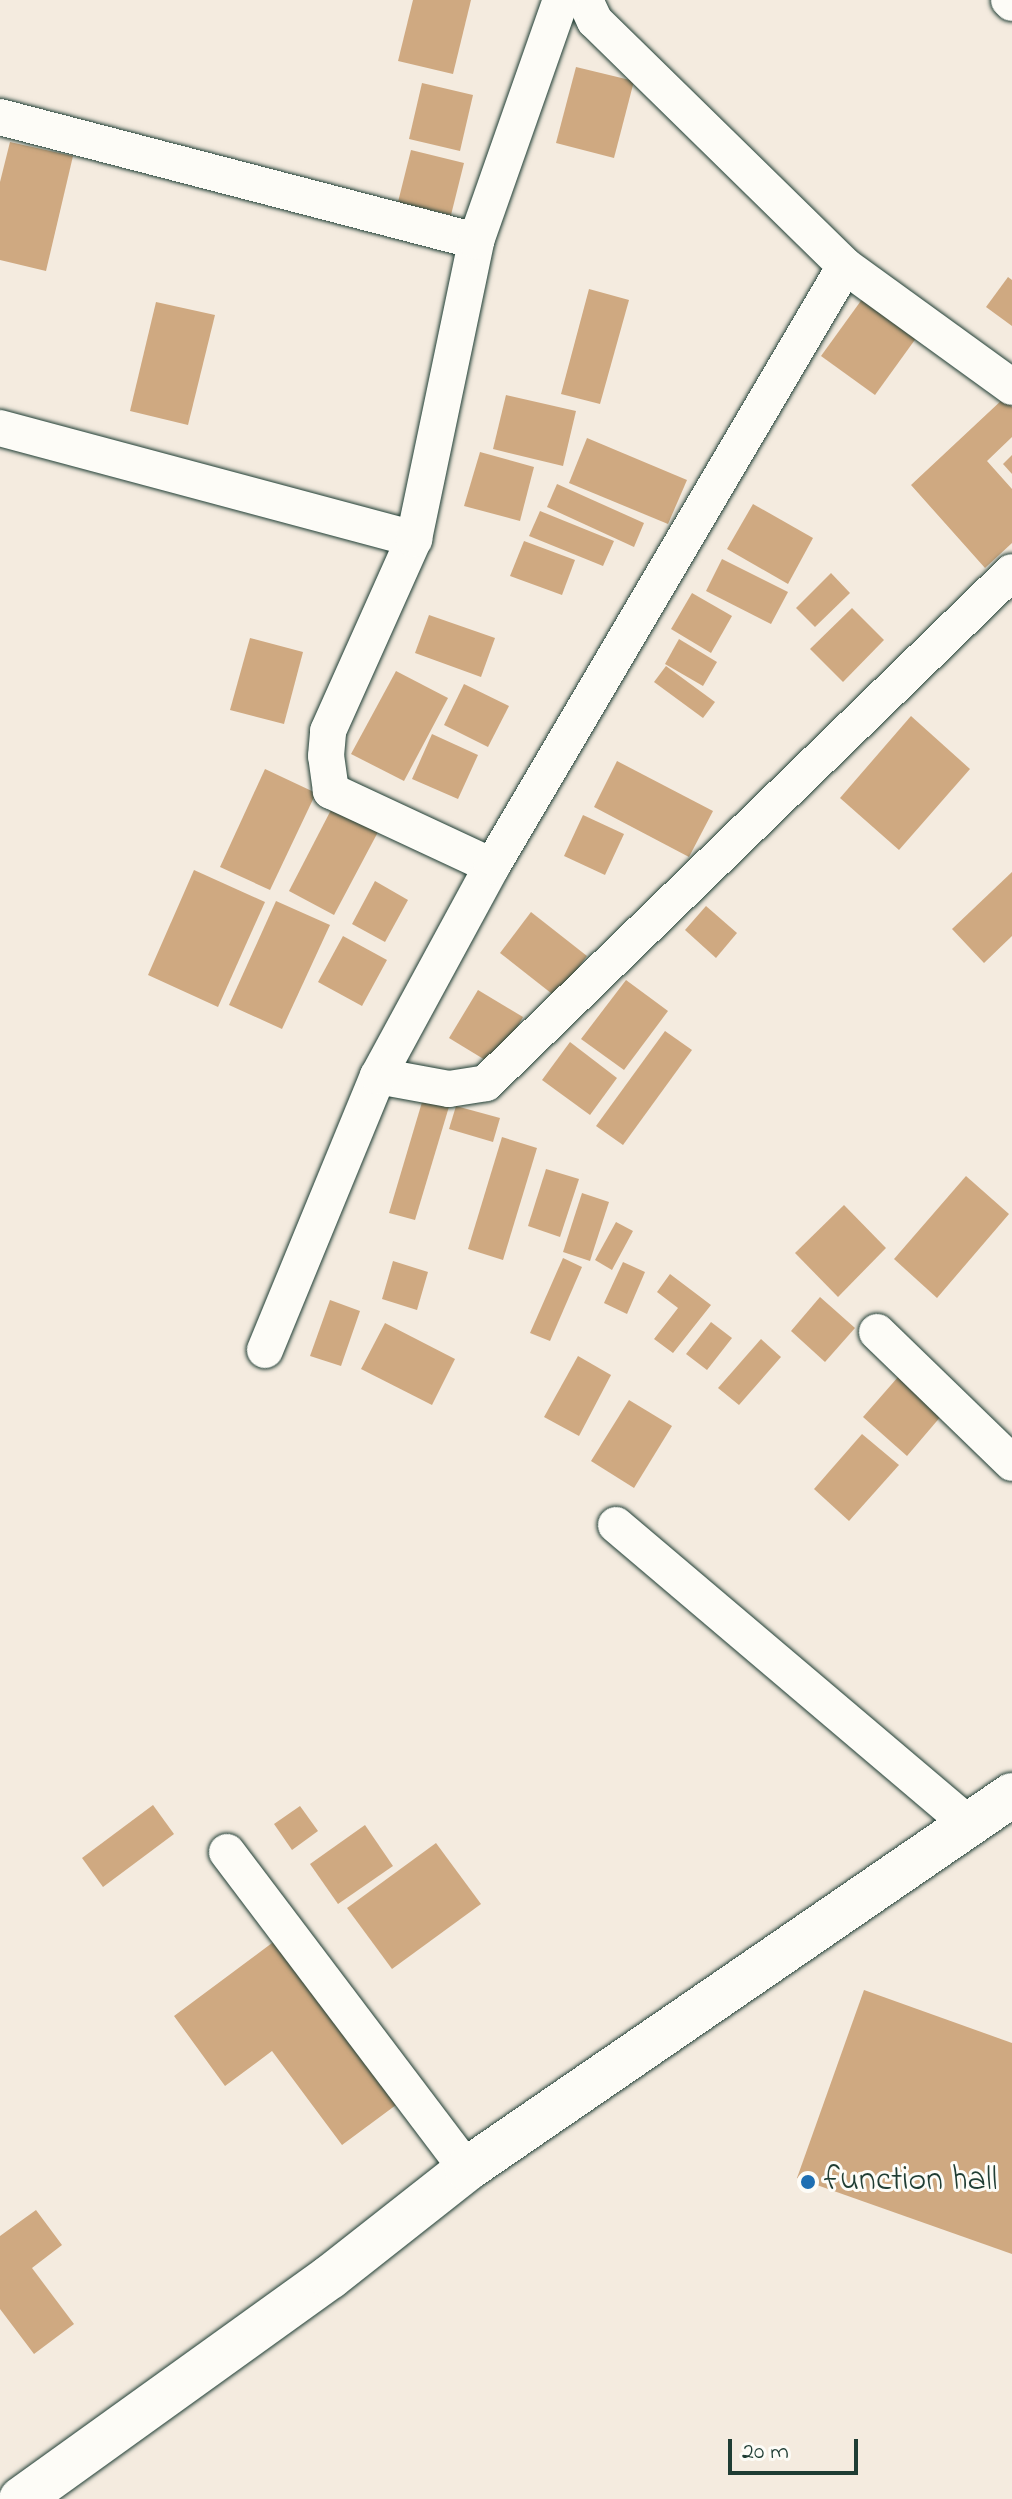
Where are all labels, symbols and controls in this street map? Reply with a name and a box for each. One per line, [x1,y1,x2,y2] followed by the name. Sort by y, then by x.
[824,2162,997,2202] place label: function hall
[799,2173,817,2191] marker: function hall
[732,2423,862,2473] scale bar
[742,2435,789,2470] text: 20 m

